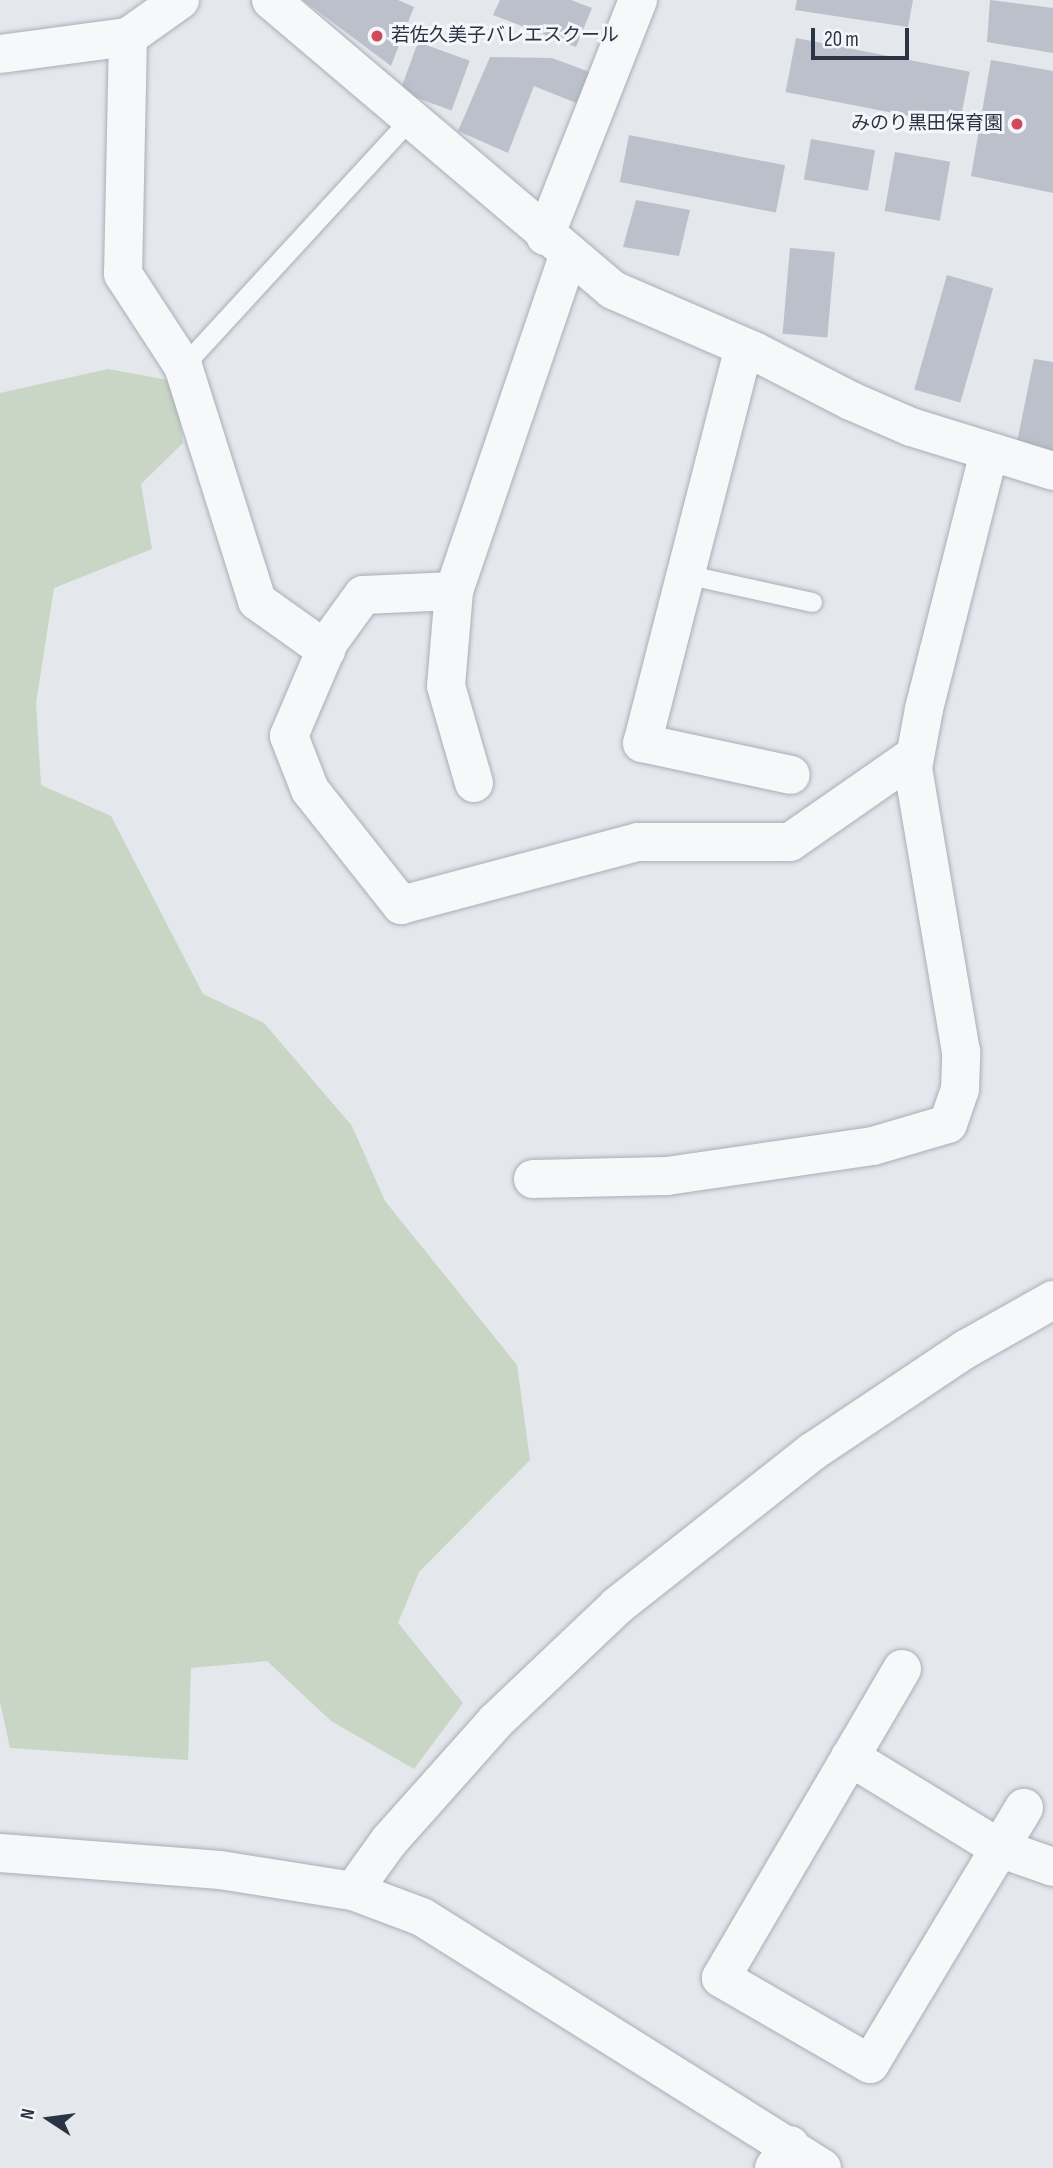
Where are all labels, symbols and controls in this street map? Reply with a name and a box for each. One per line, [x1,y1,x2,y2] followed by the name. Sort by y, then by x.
[815,14,913,58] scale bar
[391,25,619,47] place label: 若佐久美子バレエスクール
[824,27,859,52] text: 20 m
[369,28,385,44] marker: 若佐久美子バレエスクール
[851,113,1003,135] place label: みのり黒田保育園
[1009,116,1025,132] marker: みのり黒田保育園
[14,2084,84,2154] north arrow
[16,2107,40,2122] text: N

